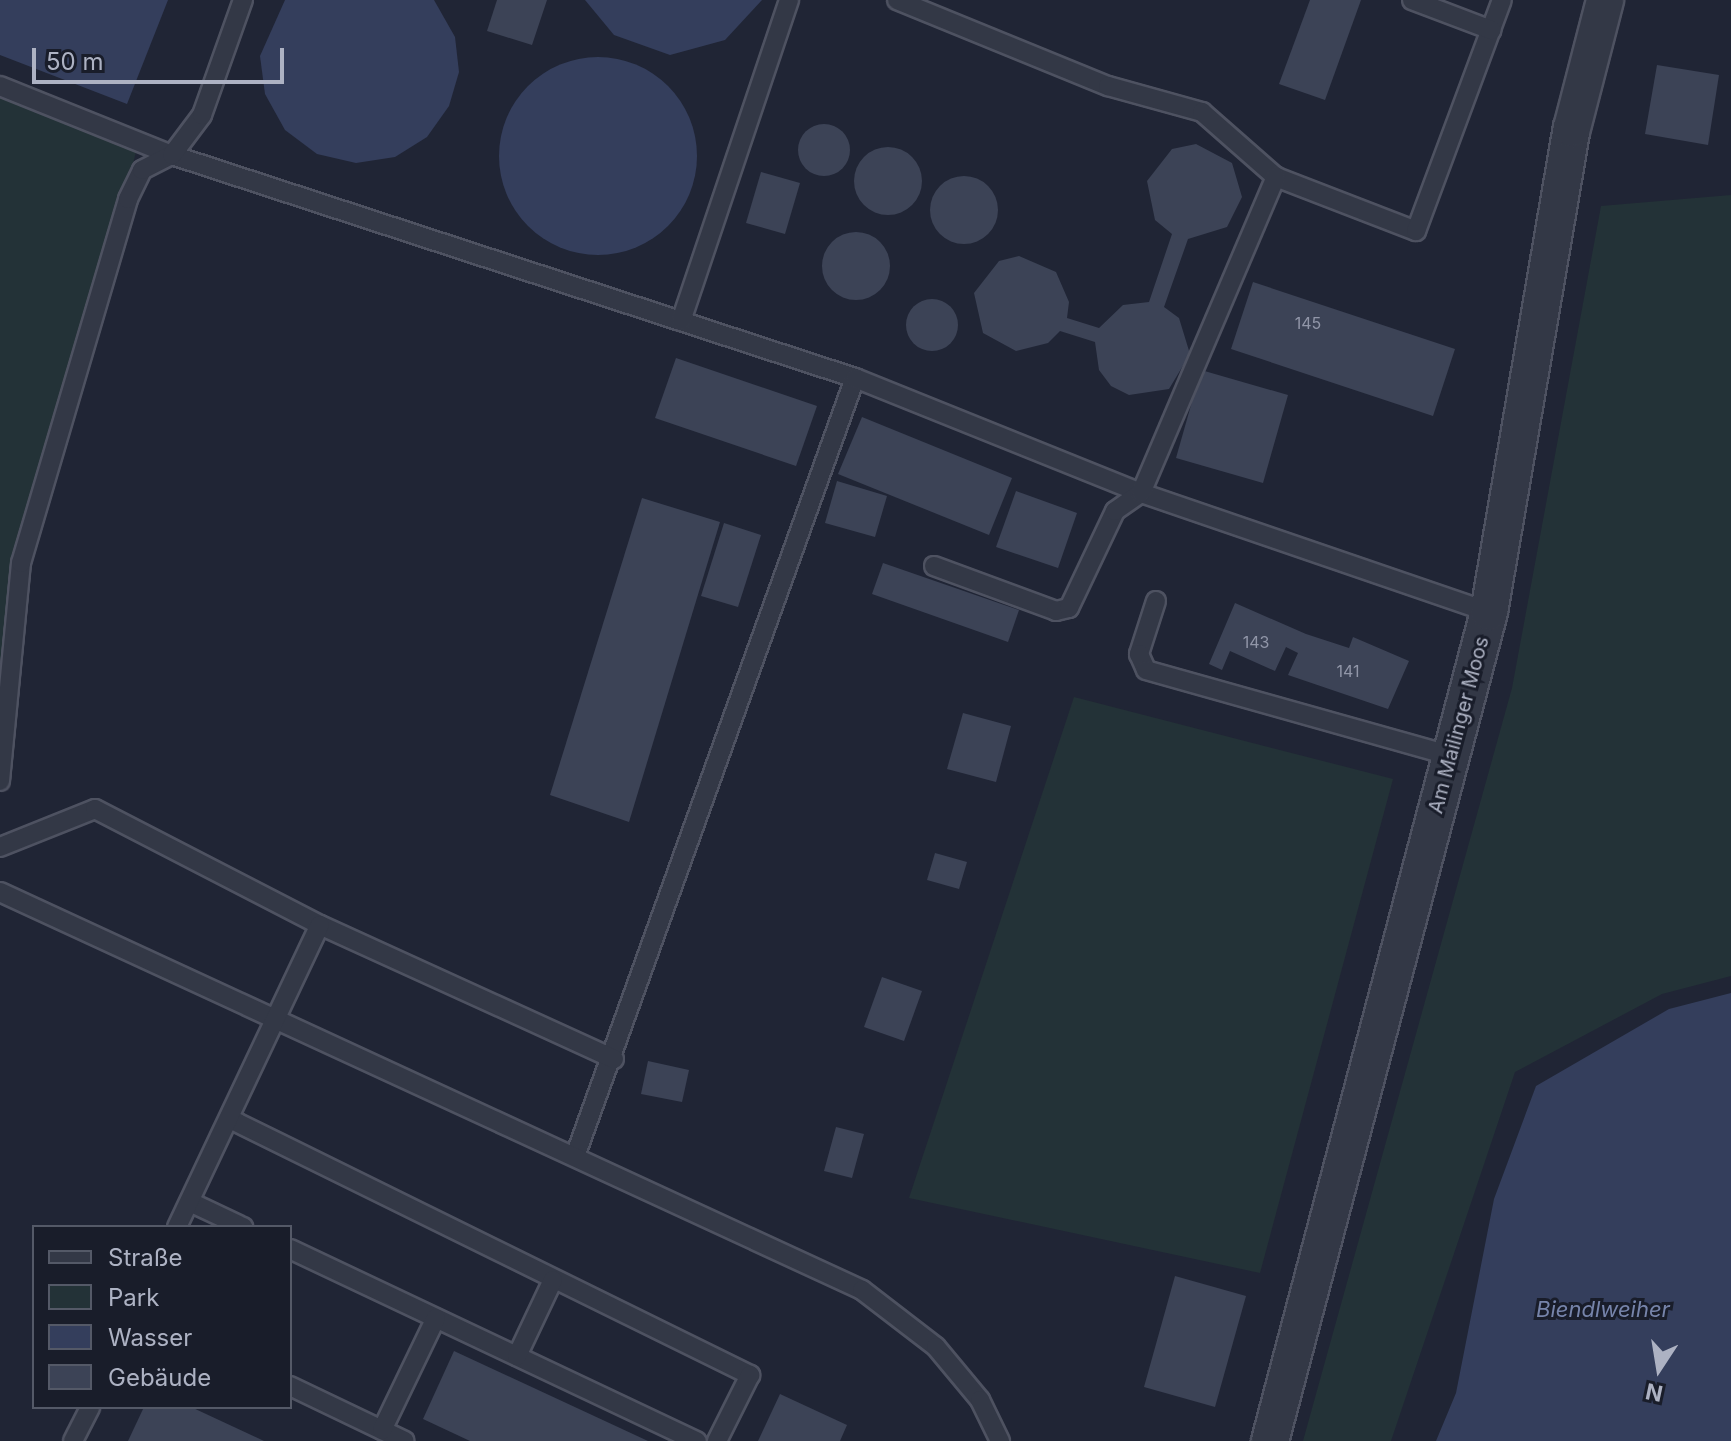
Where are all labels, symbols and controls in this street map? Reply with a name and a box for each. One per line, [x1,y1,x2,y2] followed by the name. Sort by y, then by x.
[36,32,288,82] scale bar
[46,47,104,76] text: 50 m
[1295,313,1321,333] house number: 145
[1243,632,1269,652] house number: 143
[1424,634,1494,816] street label: Am Mailinger Moos
[1336,661,1360,681] house number: 141
[32,1225,292,1409] legend
[108,1243,183,1272] text: Straße
[108,1283,159,1312] text: Park
[1536,1297,1670,1323] water label: Biendlweiher
[108,1323,192,1352] text: Wasser
[1619,1329,1699,1409] north arrow
[108,1363,211,1392] text: Gebäude
[1643,1378,1665,1407] text: N

